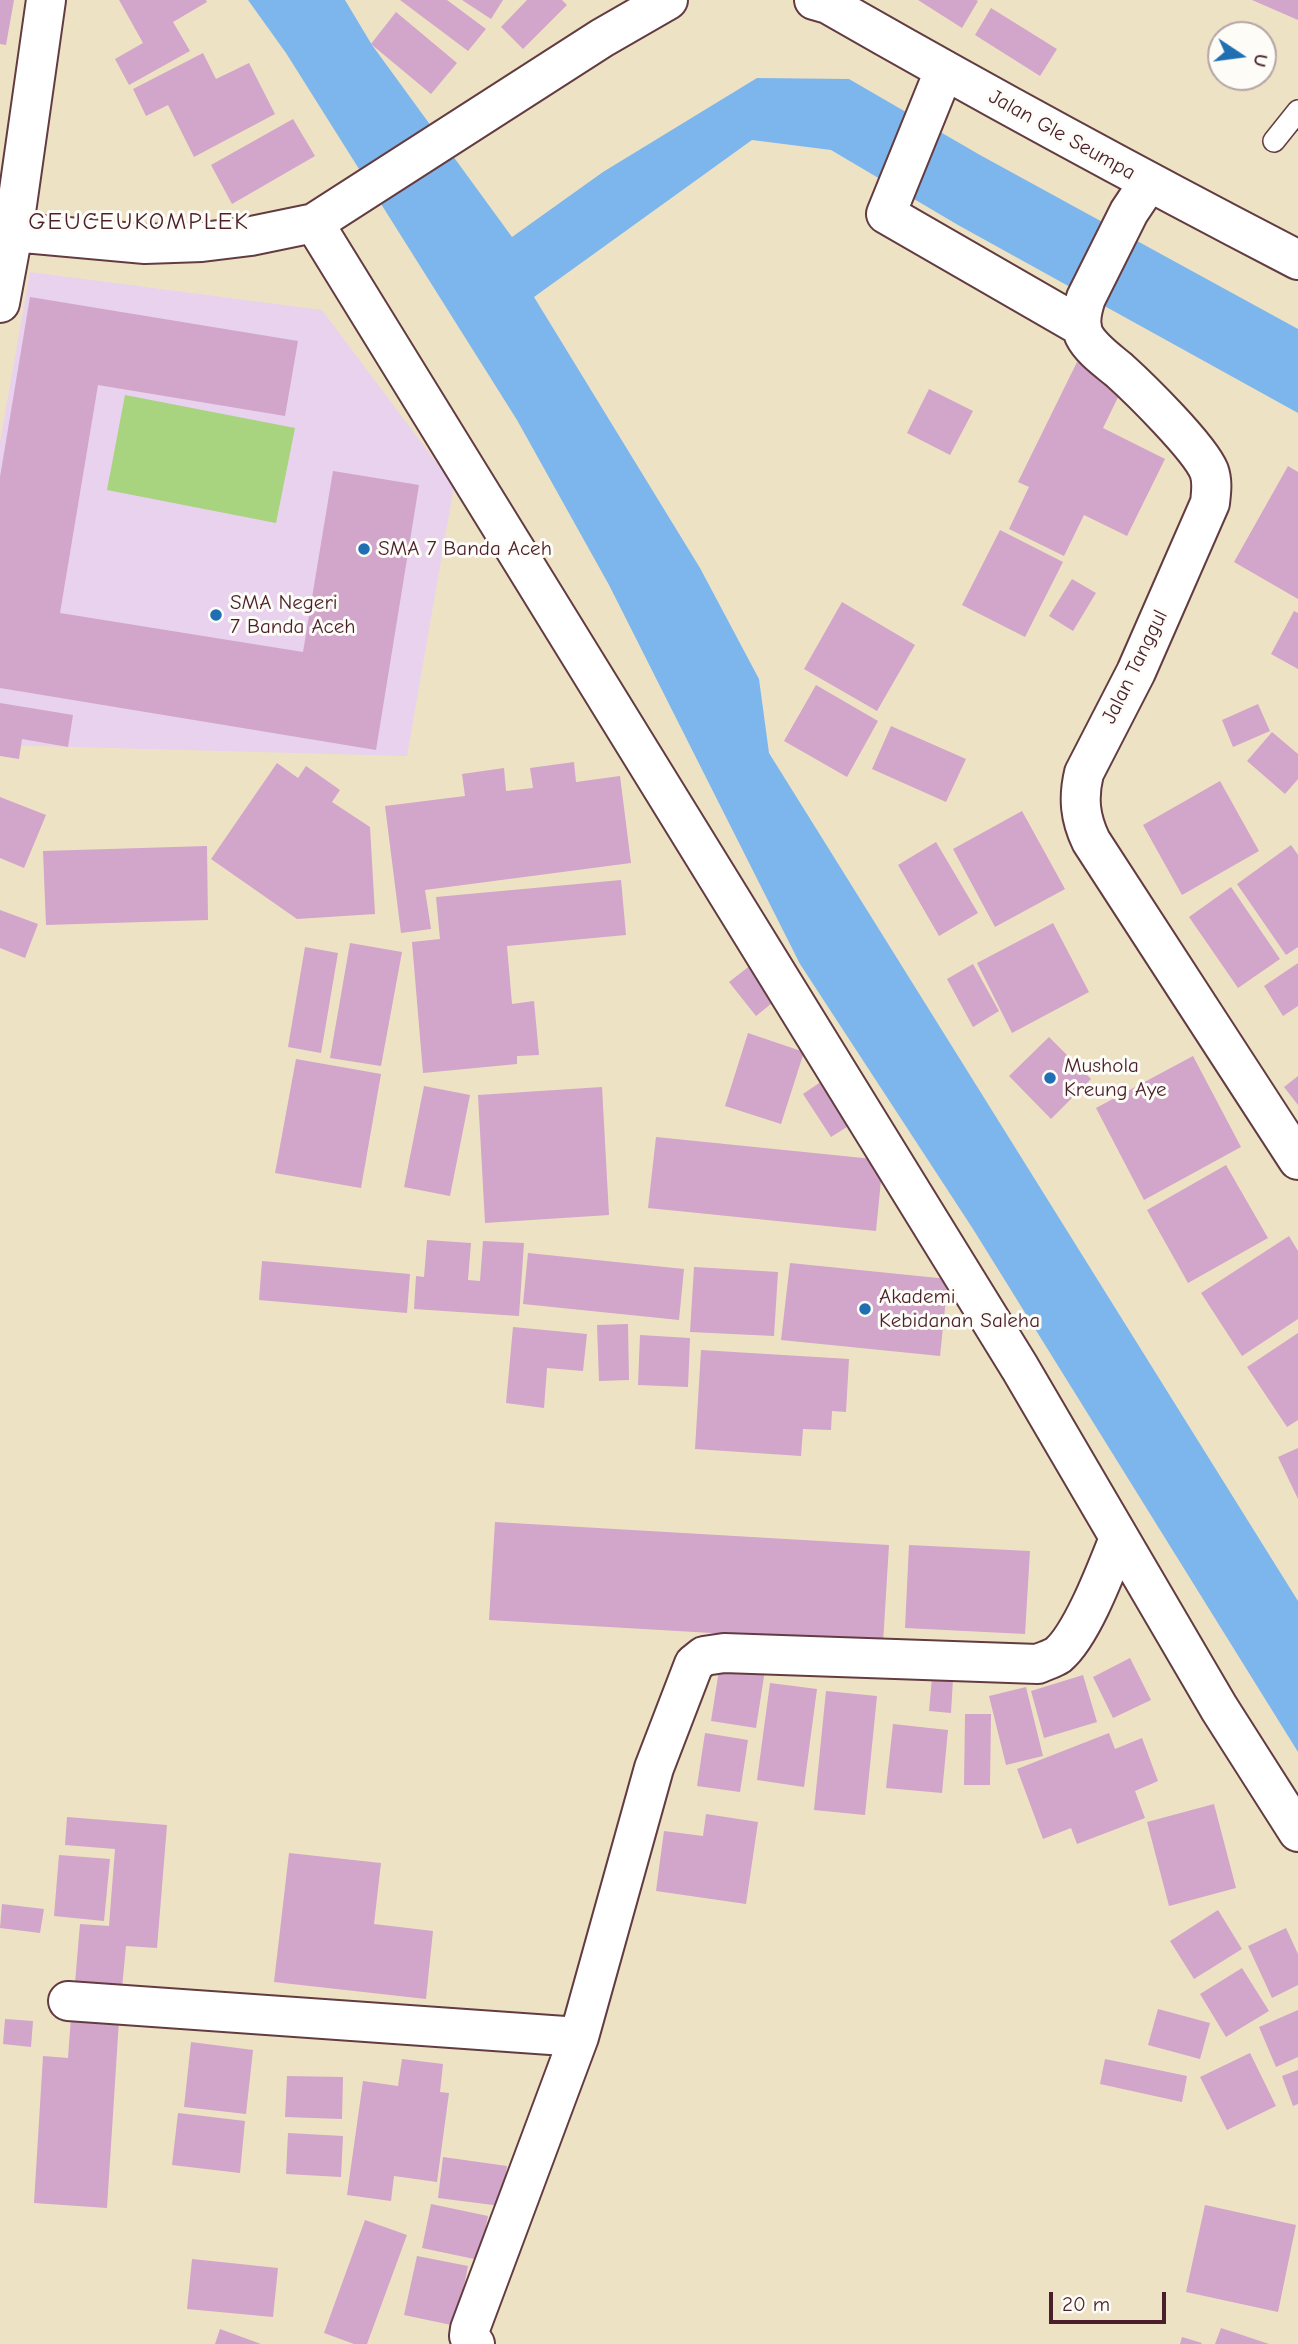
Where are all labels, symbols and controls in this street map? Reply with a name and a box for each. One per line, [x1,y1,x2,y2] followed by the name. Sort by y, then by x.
[1207,21,1277,91] north arrow
[1248,52,1273,69] text: U
[984,84,1140,186] street label: Jalan Gle Seumpa
[30,208,248,236] district label: GEUCEUKOMPLEK
[378,536,552,562] place label: SMA 7 Banda Aceh
[356,541,372,557] marker: SMA 7 Banda Aceh
[230,590,355,640] place label: SMA Negeri 7 Banda Aceh
[1097,606,1173,728] street label: Jalan Tanggul
[208,607,224,623] marker: SMA Negeri 7 Banda Aceh
[1064,1053,1167,1103] place label: Mushola Kreung Aye
[1042,1070,1058,1086] marker: Mushola Kreung Aye
[879,1284,1040,1334] place label: Akademi Kebidanan Saleha
[857,1301,873,1317] marker: Akademi Kebidanan Saleha
[1053,2278,1170,2322] scale bar
[1062,2292,1110,2316] text: 20 m

